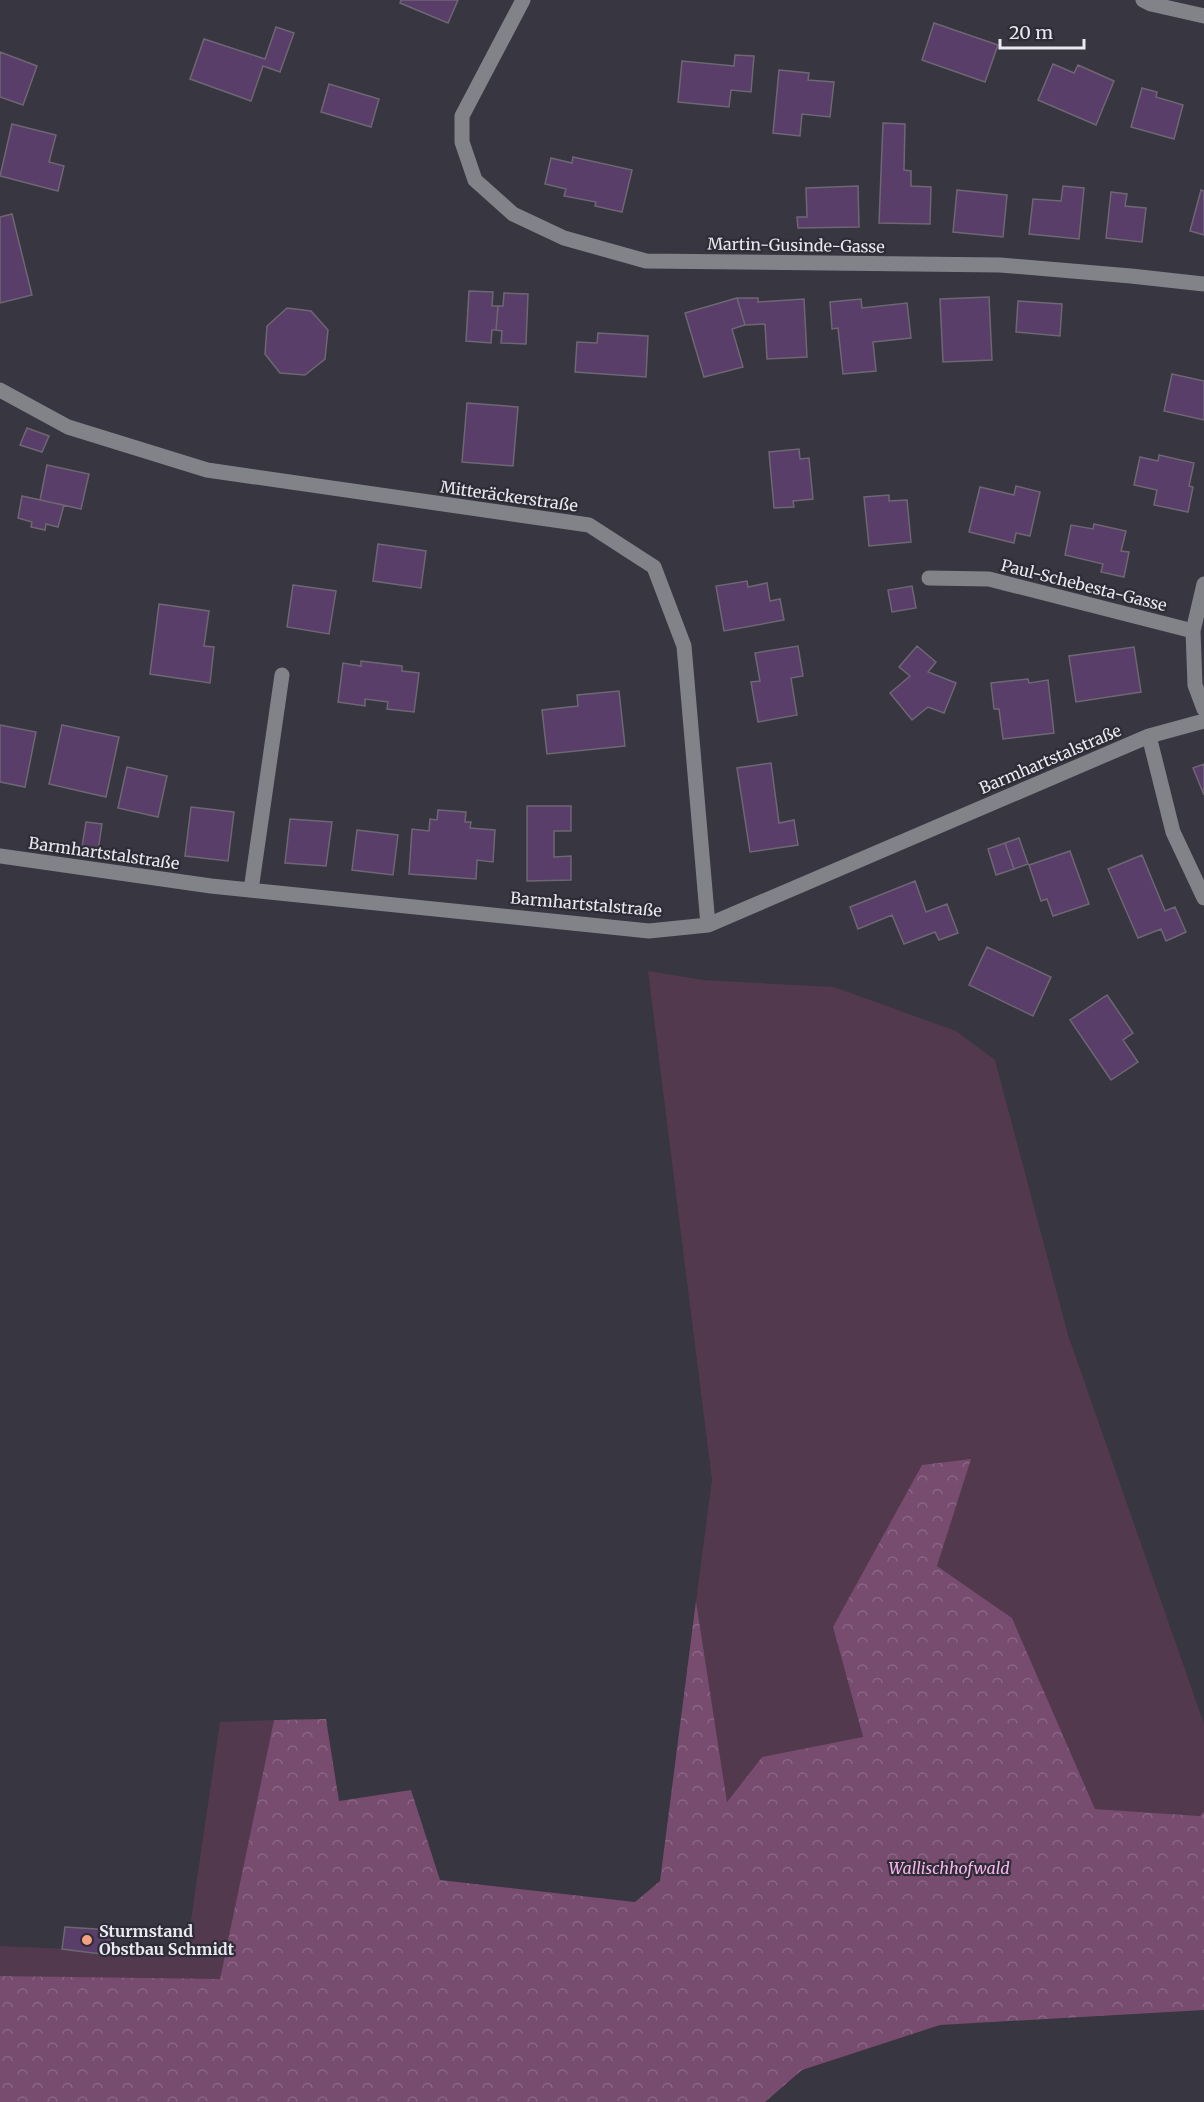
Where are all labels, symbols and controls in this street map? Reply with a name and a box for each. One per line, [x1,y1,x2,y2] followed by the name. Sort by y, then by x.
[1000,12,1084,50] scale bar
[1009,21,1053,44] text: 20 m
[707,233,885,257] street label: Martin-Gusinde-Gasse
[439,476,579,516] street label: Mitteräckerstraße
[999,555,1169,615] street label: Paul-Schebesta-Gasse
[976,720,1124,798] street label: Barmhartstalstraße
[27,833,181,873] street label: Barmhartstalstraße
[509,887,663,921] street label: Barmhartstalstraße
[888,1858,1010,1878] park label: Wallischhofwald
[99,1921,235,1959] place label: Sturmstand Obstbau Schmidt
[80,1933,94,1947] marker: Sturmstand Obstbau Schmidt

